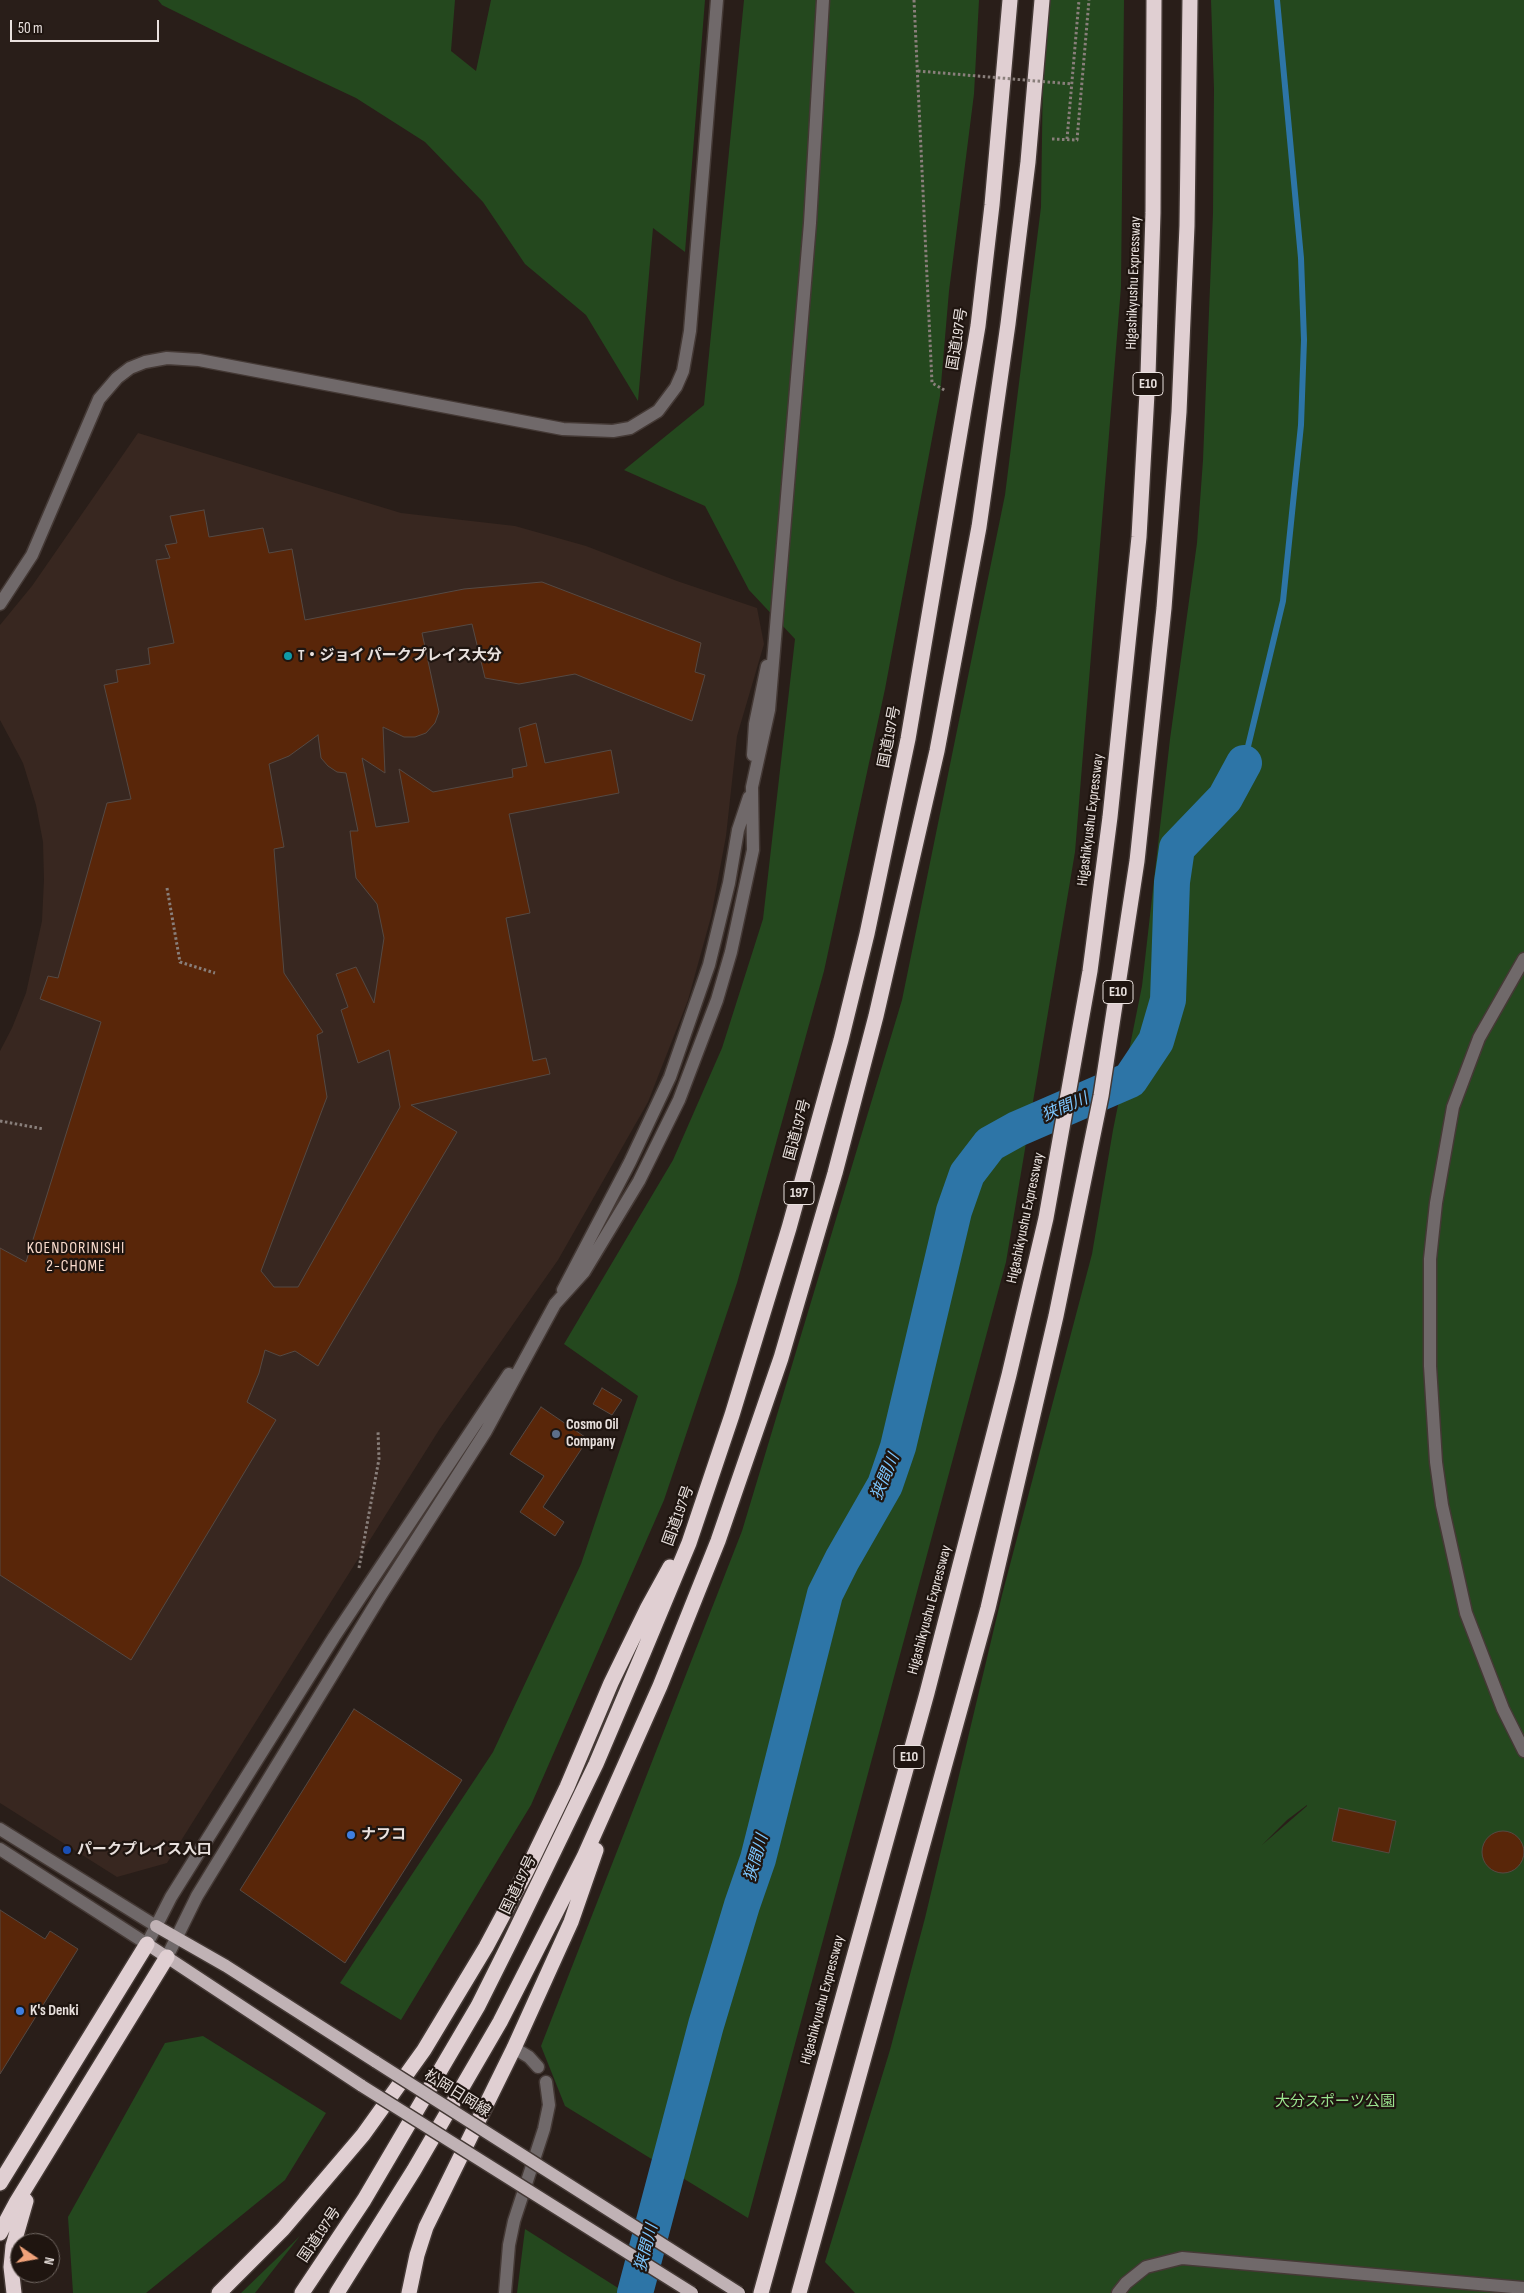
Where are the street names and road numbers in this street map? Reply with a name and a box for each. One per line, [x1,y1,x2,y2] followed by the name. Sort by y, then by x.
[1123,216,1145,350] street label: Higashikyushu Expressway
[944,307,972,371] street label: 国道197号
[1133,372,1163,396] road number: E10
[875,704,905,770] street label: 国道197号
[1074,753,1108,887] street label: Higashikyushu Expressway
[1103,980,1133,1004] road number: E10
[781,1097,815,1163] street label: 国道197号
[1003,1151,1049,1285] street label: Higashikyushu Expressway
[784,1182,814,1204] road number: 197
[660,1483,698,1549] street label: 国道197号
[904,1543,956,1677] street label: Higashikyushu Expressway
[894,1745,924,1768] road number: E10
[497,1853,541,1917] street label: 国道197号
[797,1933,849,2067] street label: Higashikyushu Expressway
[420,2066,494,2122] street label: 松岡日岡線
[295,2204,345,2266] street label: 国道197号

